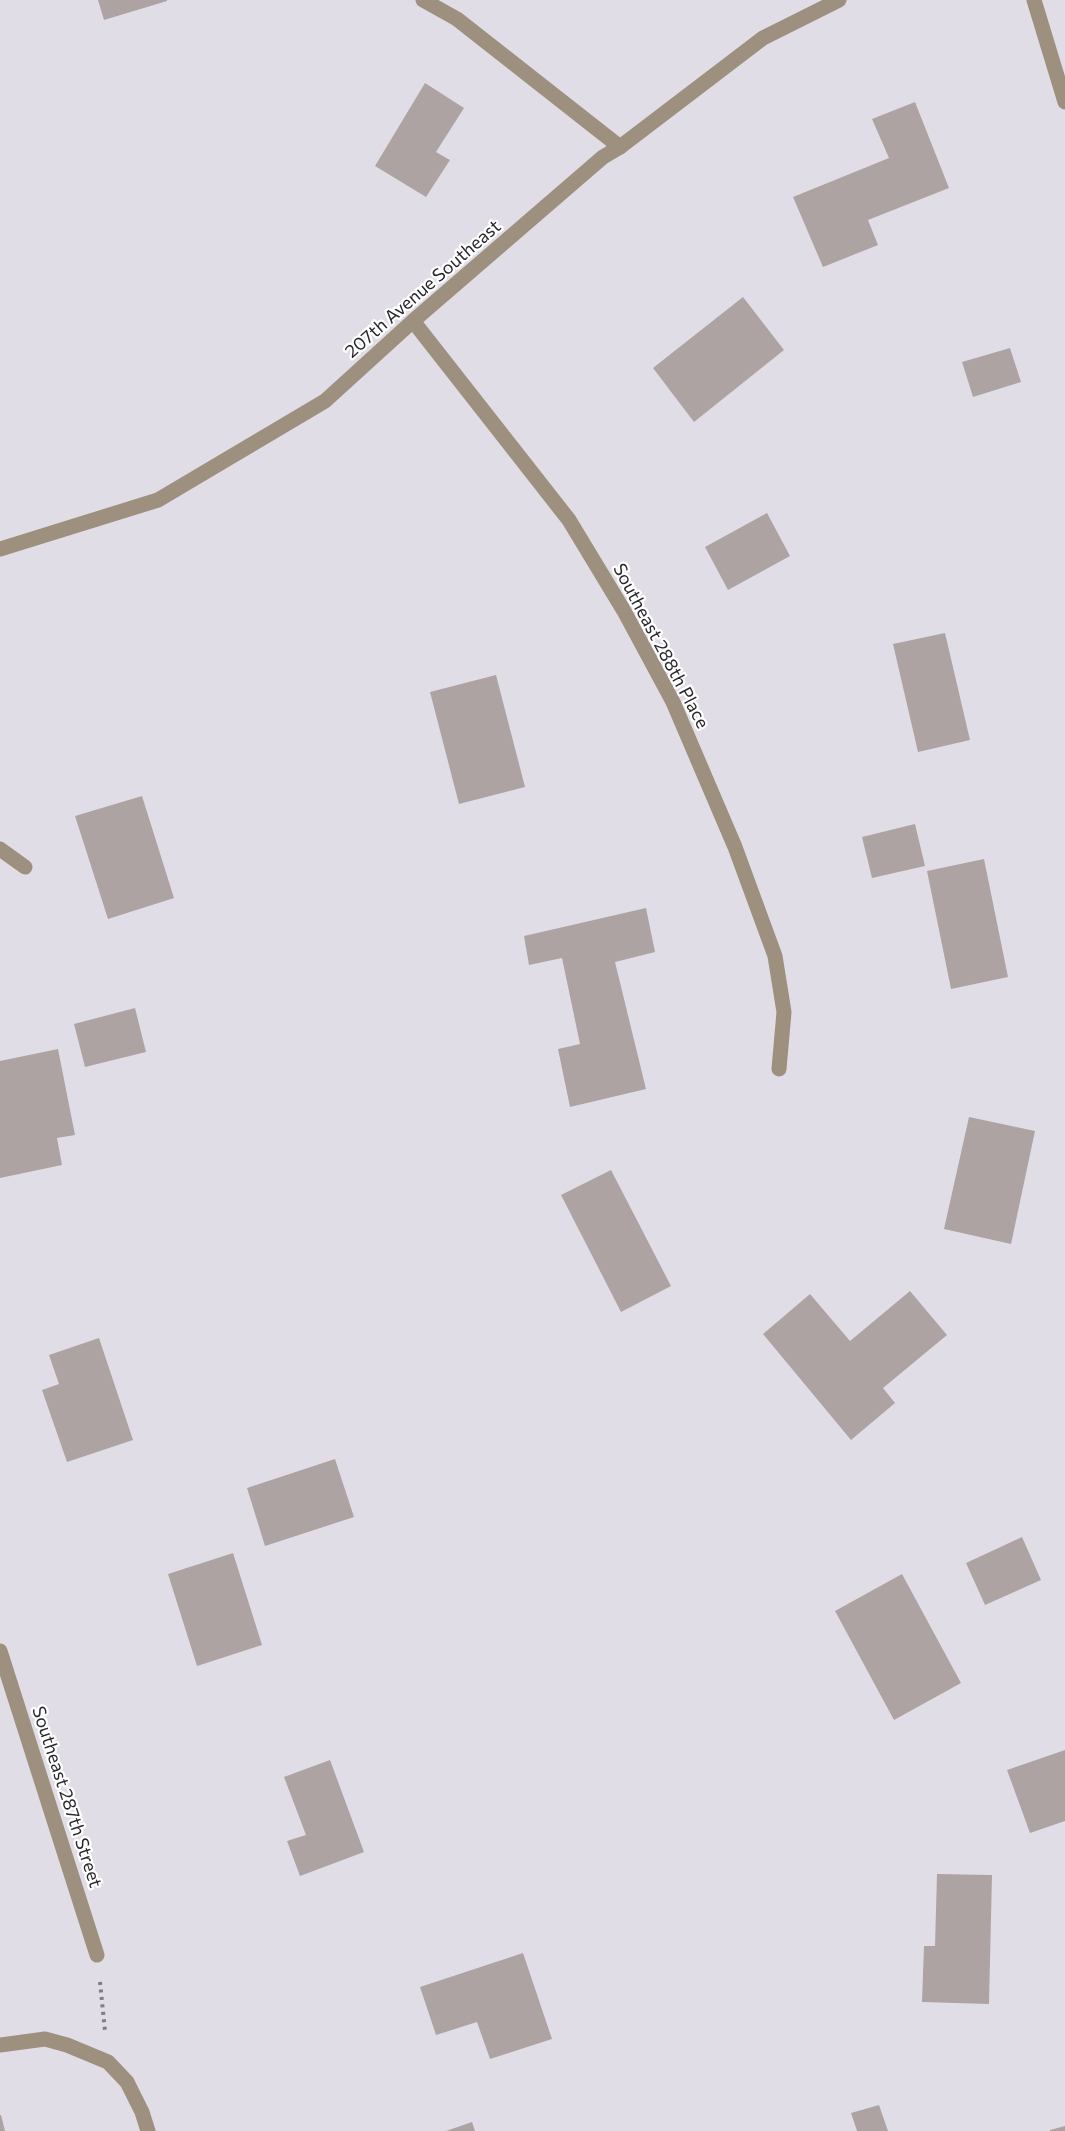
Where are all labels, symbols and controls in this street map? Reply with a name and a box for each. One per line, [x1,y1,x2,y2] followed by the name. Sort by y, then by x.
[341,216,505,362] street label: 207th Avenue Southeast
[608,560,714,732] street label: Southeast 288th Place
[27,1704,107,1890] street label: Southeast 287th Street

